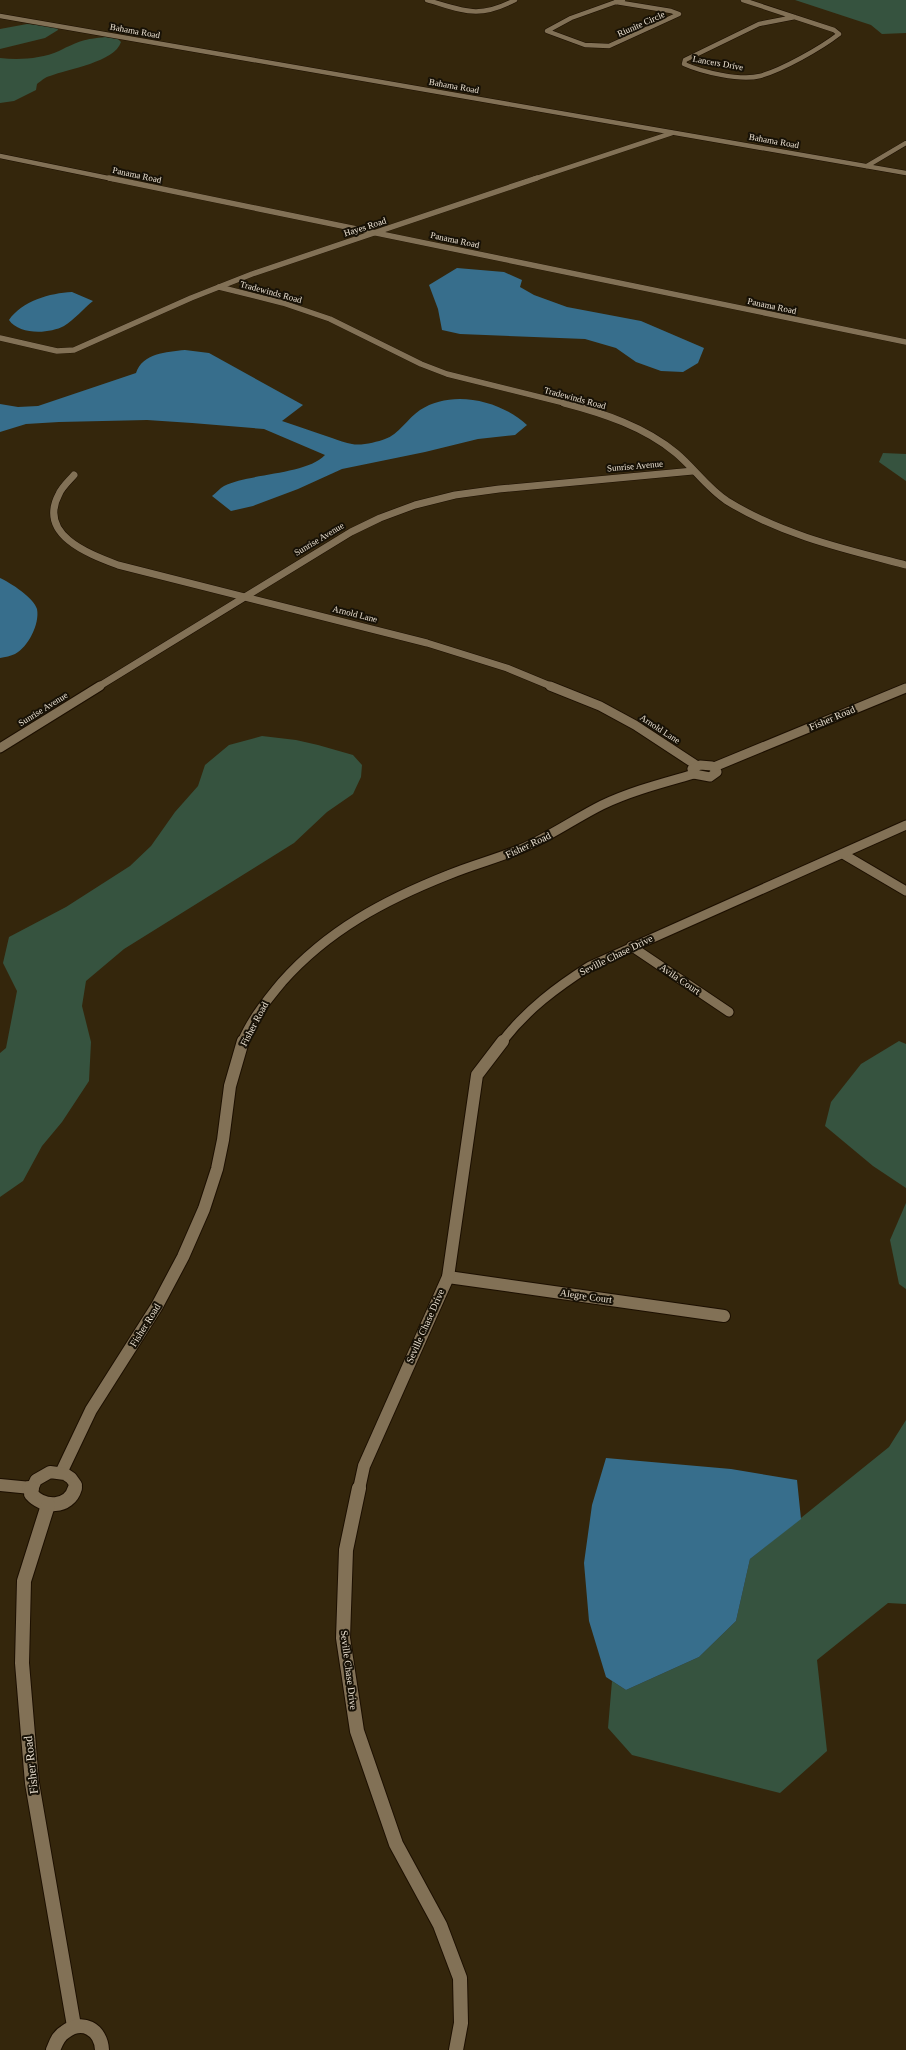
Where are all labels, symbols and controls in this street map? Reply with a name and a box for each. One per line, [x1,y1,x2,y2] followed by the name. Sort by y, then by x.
[616,9,666,39] street label: Riunite Circle
[109,22,161,40] street label: Bahama Road
[692,54,744,72] street label: Lancers Drive
[428,77,480,95] street label: Bahama Road
[748,132,800,150] street label: Bahama Road
[112,165,163,185] street label: Panama Road
[343,215,388,239] street label: Hayes Road
[430,230,481,250] street label: Panama Road
[239,279,303,305] street label: Tradewinds Road
[747,296,798,316] street label: Panama Road
[543,385,607,411] street label: Tradewinds Road
[607,459,663,473] street label: Sunrise Avenue
[292,520,346,558] street label: Sunrise Avenue
[332,604,378,624] street label: Arnold Lane
[17,690,69,728] street label: Sunrise Avenue
[807,703,857,733] street label: Fisher Road
[638,712,682,746] street label: Arnold Lane
[504,830,552,860] street label: Fisher Road
[578,932,655,977] street label: Seville Chase Drive
[658,961,703,997] street label: Avila Court
[238,1000,270,1048] street label: Fisher Road
[404,1287,447,1365] street label: Seville Chase Drive
[559,1287,613,1305] street label: Alegre Court
[127,1301,163,1349] street label: Fisher Road
[339,1630,359,1711] street label: Seville Chase Drive
[21,1735,41,1795] street label: Fisher Road

